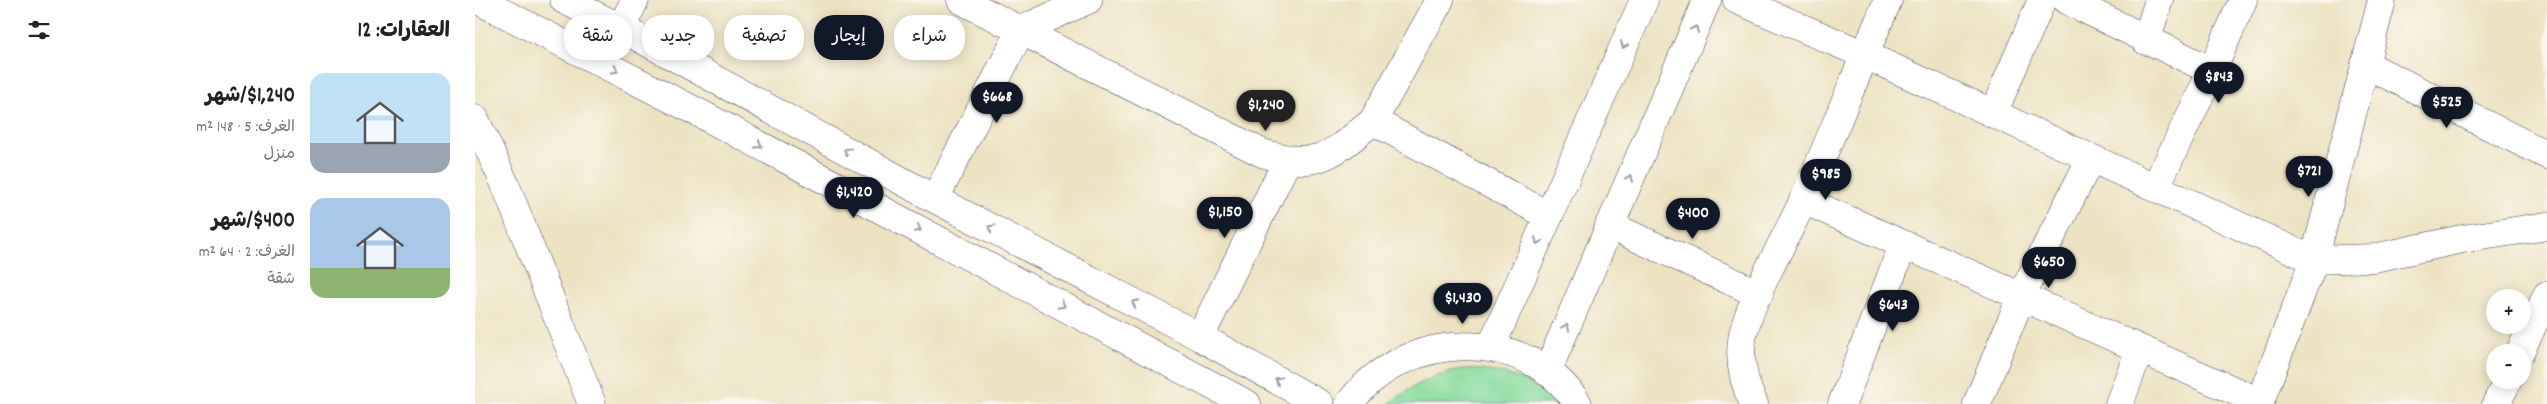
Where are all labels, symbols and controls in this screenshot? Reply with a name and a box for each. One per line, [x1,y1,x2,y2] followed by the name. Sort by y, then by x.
[564,15,632,60] chip: شقة
[642,15,714,60] chip: جديد
[724,15,804,60] chip: تصفية
[814,15,884,60] chip: إيجار
[894,15,965,60] chip: شراء
[25,16,53,44] icon: filters
[358,17,450,47] text: العقارات: 12
[1688,25,1699,34] one-way arrow
[1620,40,1631,49] one-way arrow
[2189,62,2249,104] pin: $843
[610,64,619,74] one-way arrow
[2205,66,2233,89] text: $843
[206,82,295,112] text: $1,240/شهر
[967,82,1027,124] pin: $668
[982,86,1012,109] text: $668
[2417,86,2477,129] pin: $525
[1225,90,1307,132] pin: $1,240
[2432,91,2462,114] text: $525
[350,93,410,153] icon: home
[1247,94,1285,117] text: $1,240
[196,116,295,139] text: الغرف: 5 · 148 m²
[754,139,763,149] one-way arrow
[263,143,295,166] text: منزل
[844,148,853,158] one-way arrow
[2279,156,2339,198] pin: $721
[1796,158,1856,201] pin: $985
[2297,160,2321,183] text: $721
[1811,163,1841,186] text: $985
[1623,174,1634,183] one-way arrow
[813,176,895,219] pin: $1,420
[835,181,873,204] text: $1,420
[1184,196,1266,239] pin: $1,150
[1663,198,1723,240] pin: $400
[1208,201,1242,224] text: $1,150
[1677,202,1709,225] text: $400
[212,207,295,237] text: $400/شهر
[350,218,410,278] icon: home
[913,223,922,233] one-way arrow
[987,224,996,234] one-way arrow
[1533,236,1544,245] one-way arrow
[199,241,295,264] text: الغرف: 2 · 64 m²
[2019,246,2079,289] pin: $650
[2033,251,2065,274] text: $650
[267,268,295,291] text: شقة
[1422,282,1504,325] pin: $1,430
[1444,287,1482,310] text: $1,430
[2486,289,2531,389] map controls
[2486,289,2531,334] button: +
[1863,290,1923,332] pin: $643
[1878,294,1908,317] text: $643
[1057,299,1066,309] one-way arrow
[1131,299,1140,309] one-way arrow
[1560,323,1571,332] one-way arrow
[2486,344,2531,389] button: −
[1274,376,1283,386] one-way arrow

